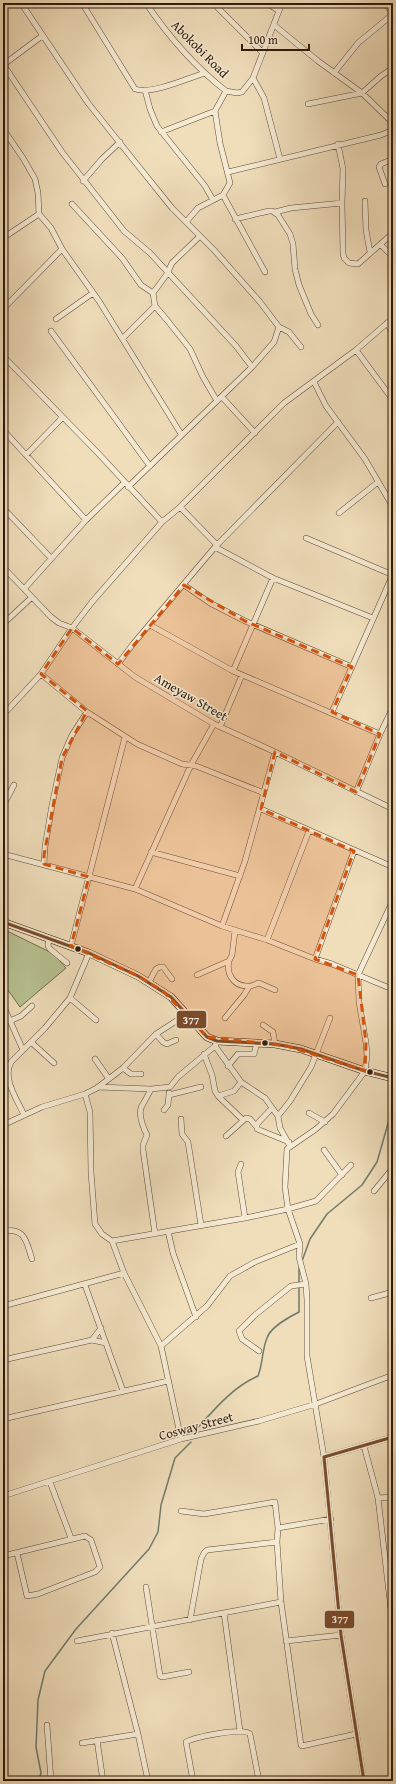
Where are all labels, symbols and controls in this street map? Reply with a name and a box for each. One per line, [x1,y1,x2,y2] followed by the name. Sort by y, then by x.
[167,16,233,82] street label: Abokobi Road
[242,26,309,52] scale bar
[248,31,278,48] text: 100 m
[151,668,232,726] street label: Ameyaw Street
[73,944,83,954] unlabelled marker
[176,1010,207,1029] line badge: 377
[182,1012,200,1028] text: 377
[260,1038,270,1048] unlabelled marker
[365,1067,375,1077] unlabelled marker
[157,1407,236,1445] street label: Cosway Street
[324,1610,355,1629] line badge: 377
[331,1611,349,1627] text: 377

